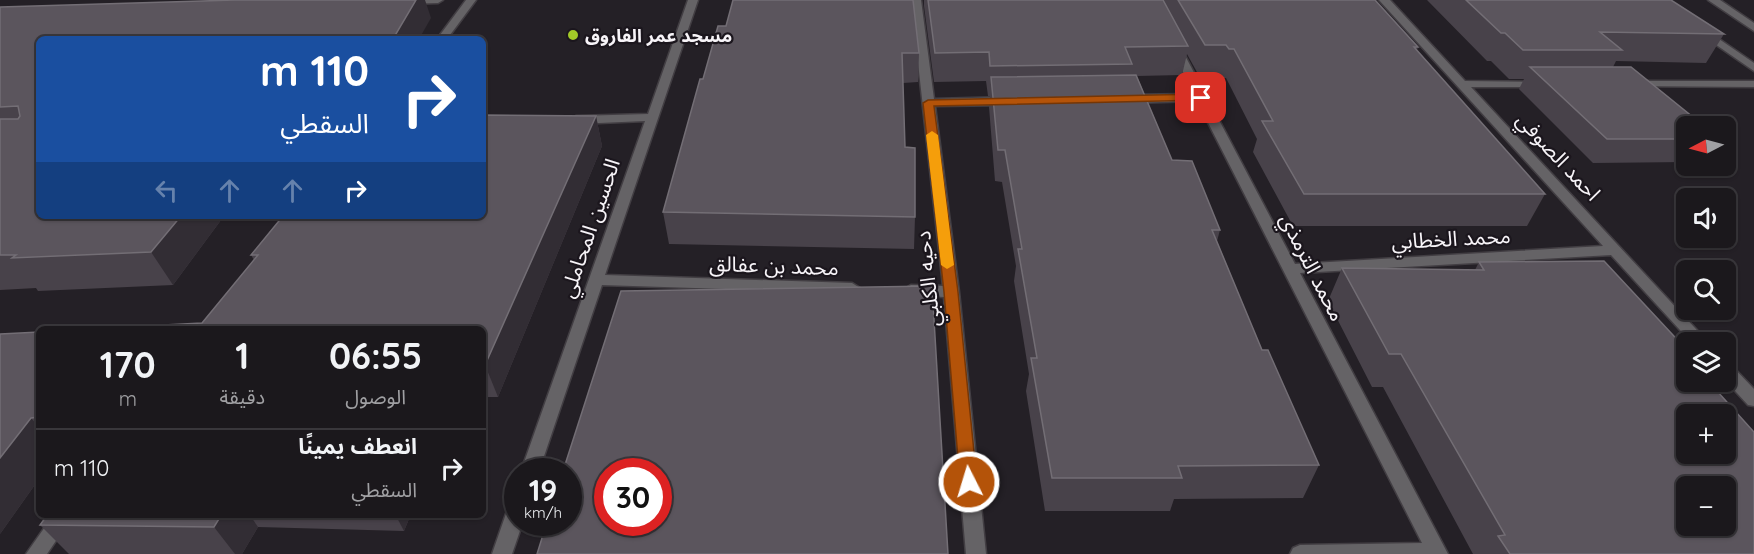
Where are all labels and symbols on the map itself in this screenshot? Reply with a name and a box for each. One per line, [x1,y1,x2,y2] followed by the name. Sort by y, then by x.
[585,24,732,47] place label: مسجد عمر الفاروق
[566,28,580,42] marker: مسجد عمر الفاروق
[1175,72,1226,123] pin
[1509,106,1607,208] street label: احمد الصوفي
[1676,116,1736,176] north arrow
[553,155,629,302] street label: الحسين المحاملي
[1271,209,1351,327] street label: محمد الترمذي
[1391,222,1512,258] street label: محمد الخطابي
[909,229,949,328] street label: دحيه الكلبي
[709,250,839,281] street label: محمد بن عفالق
[937,450,1001,514] position arrow
[594,458,672,536] speed limit sign: 30

